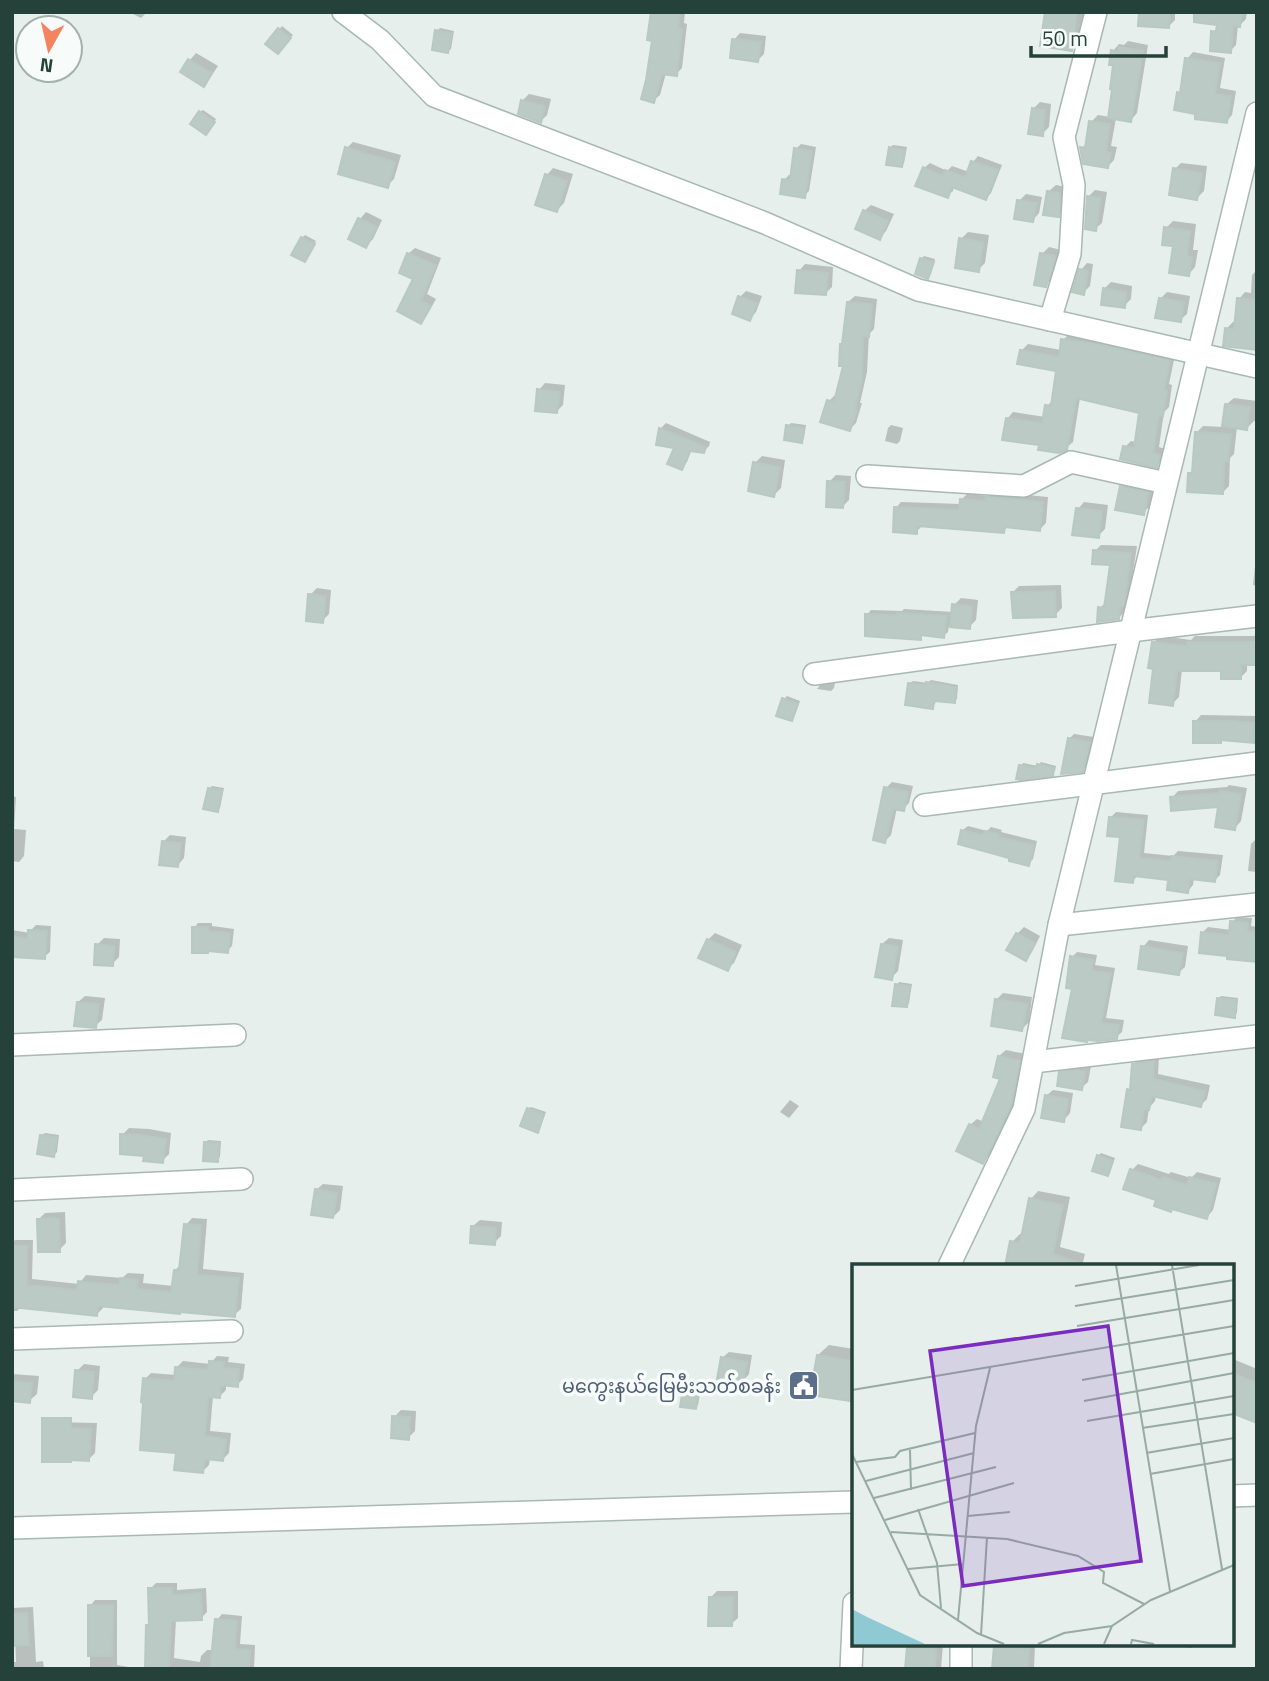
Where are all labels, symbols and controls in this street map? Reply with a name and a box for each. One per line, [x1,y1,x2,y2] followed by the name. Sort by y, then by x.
[14,14,84,84] north arrow
[1031,14,1166,58] scale bar
[1042,22,1088,54] text: 50 m
[38,51,55,82] text: N
[852,1264,1234,1646] inset map
[787,1368,821,1402] public building icon: မကွေးနယ်မြေမီးသတ်စခန်း
[562,1371,781,1402] place label: မကွေးနယ်မြေမီးသတ်စခန်း

